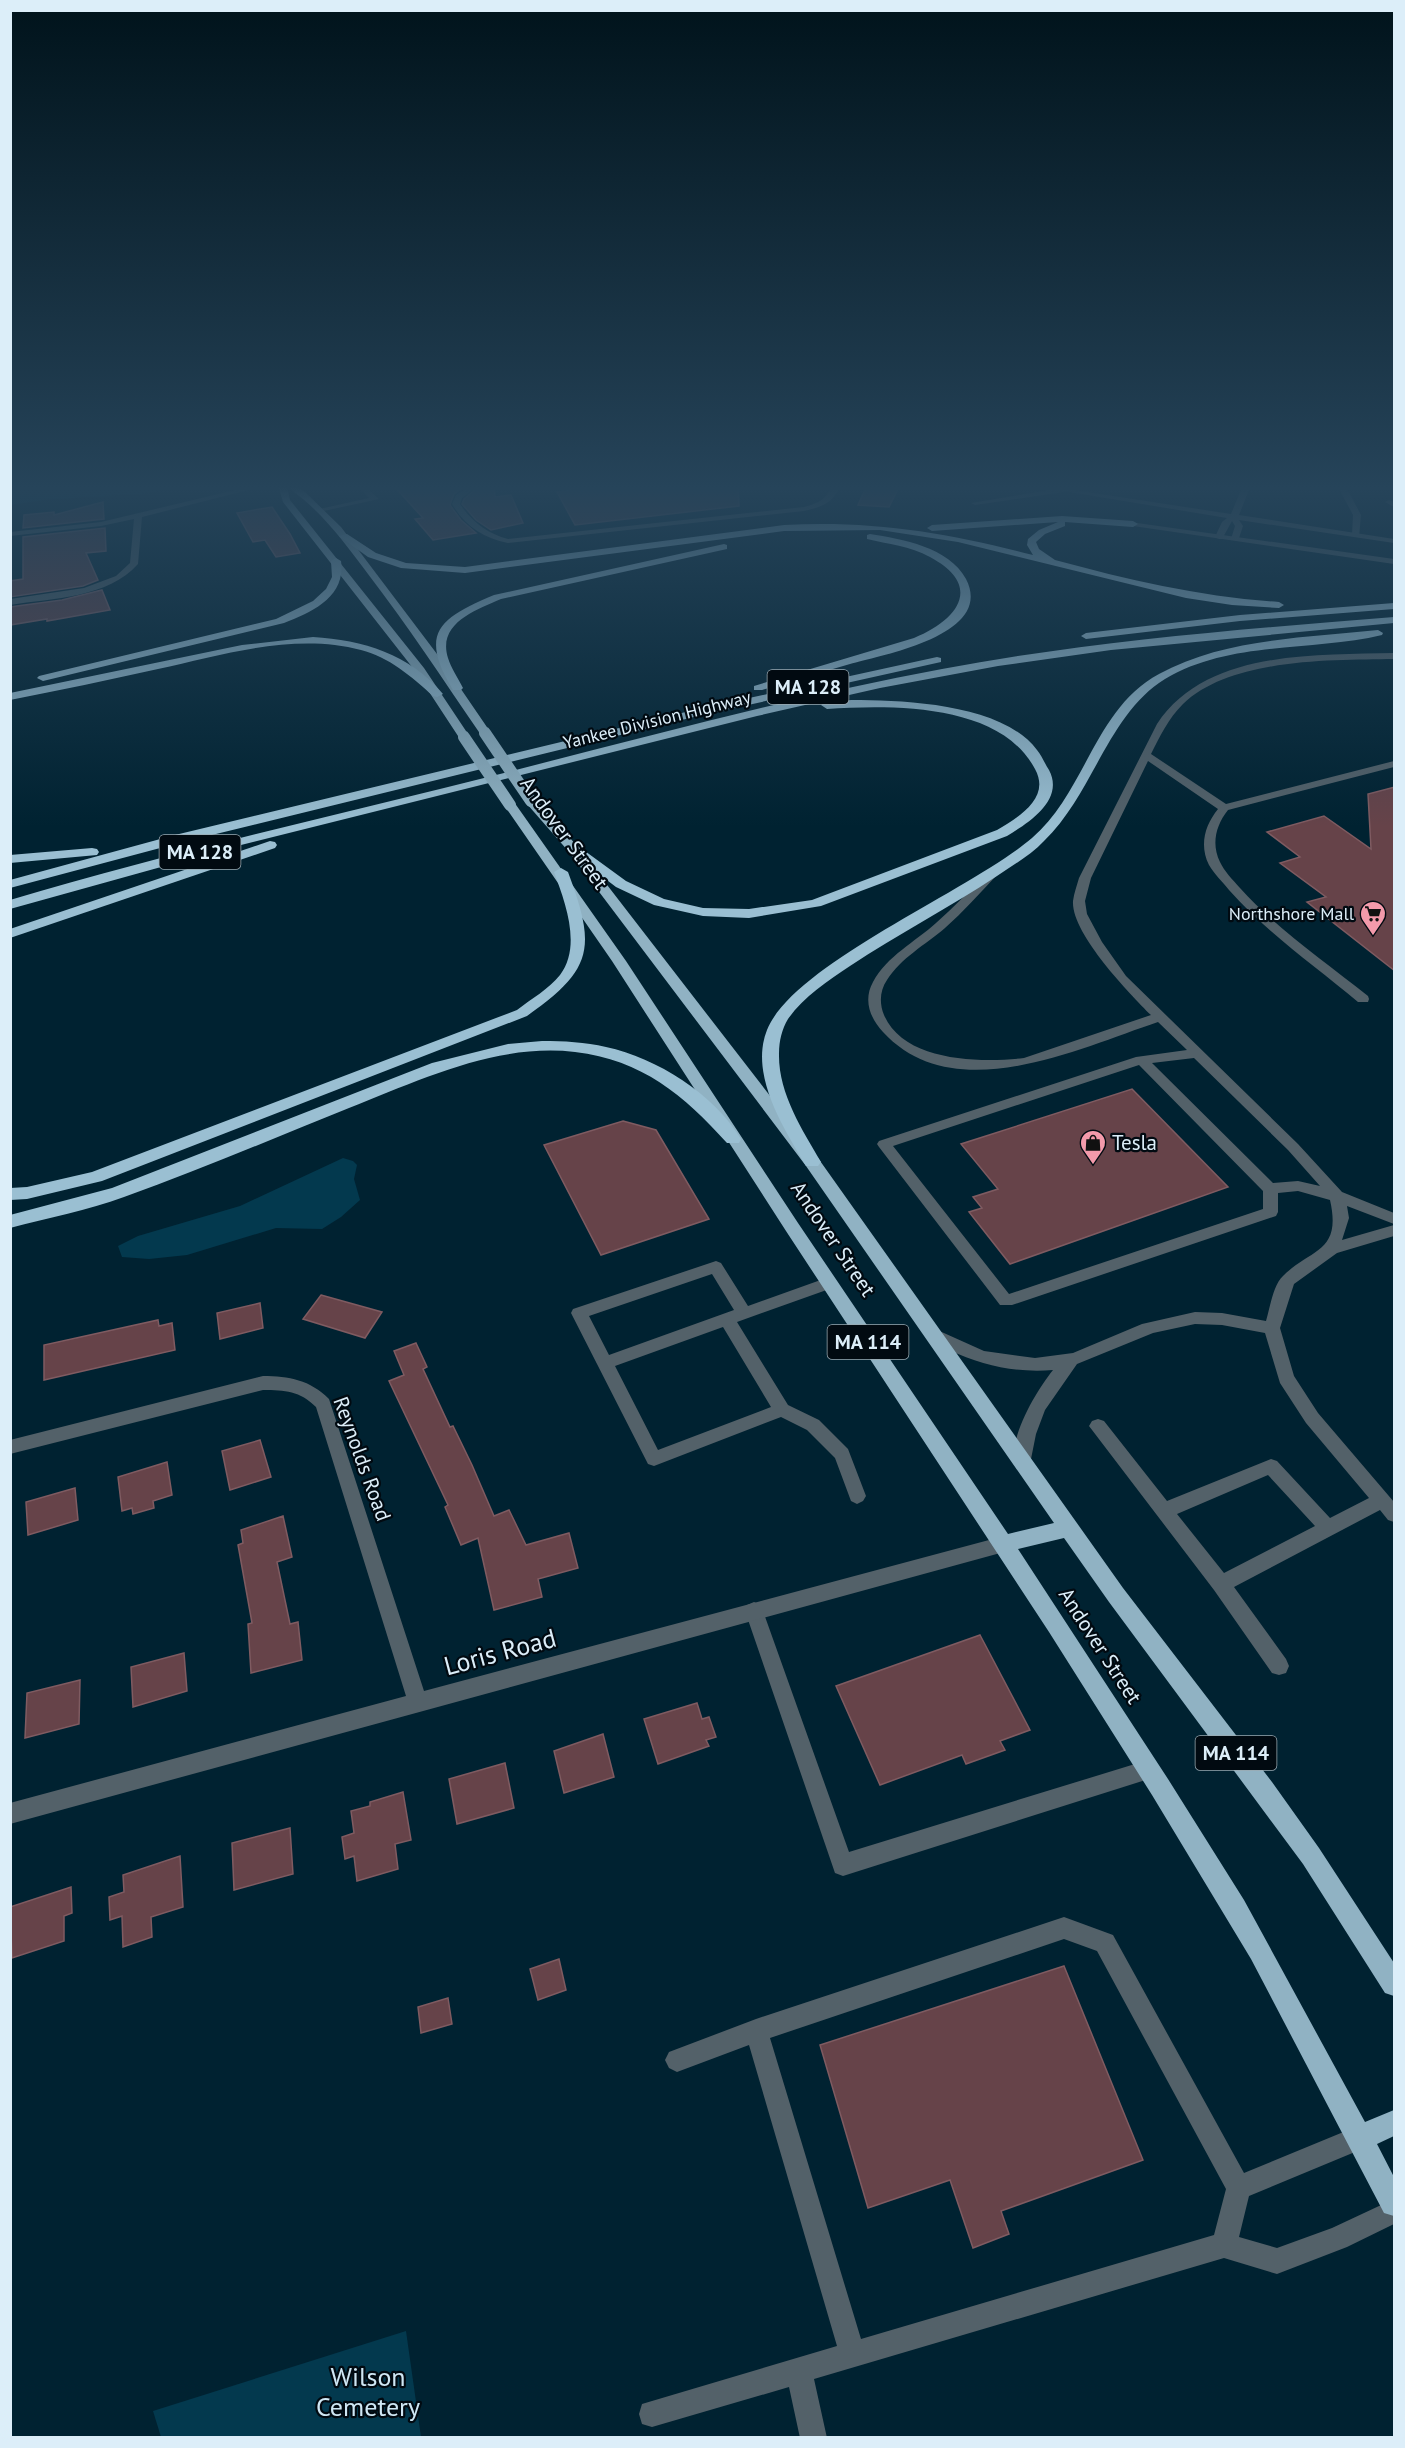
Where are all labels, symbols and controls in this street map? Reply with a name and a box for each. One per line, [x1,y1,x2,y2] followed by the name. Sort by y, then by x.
[768,670,848,704] road number: MA 128
[561,685,754,754] street label: Yankee Division Highway
[514,771,614,894] street label: Andover Street
[160,835,240,869] road number: MA 128
[1358,899,1388,937] supermarket icon: Northshore Mall
[1229,902,1355,925] place label: Northshore Mall
[1078,1128,1108,1166] shop icon: Tesla
[1112,1129,1157,1156] place label: Tesla
[785,1176,882,1301] street label: Andover Street
[828,1325,908,1359] road number: MA 114
[327,1393,397,1525] street label: Reynolds Road
[1053,1583,1148,1709] street label: Andover Street
[440,1621,559,1682] street label: Loris Road
[1196,1736,1276,1770] road number: MA 114
[316,2360,420,2423] park label: Wilson Cemetery

